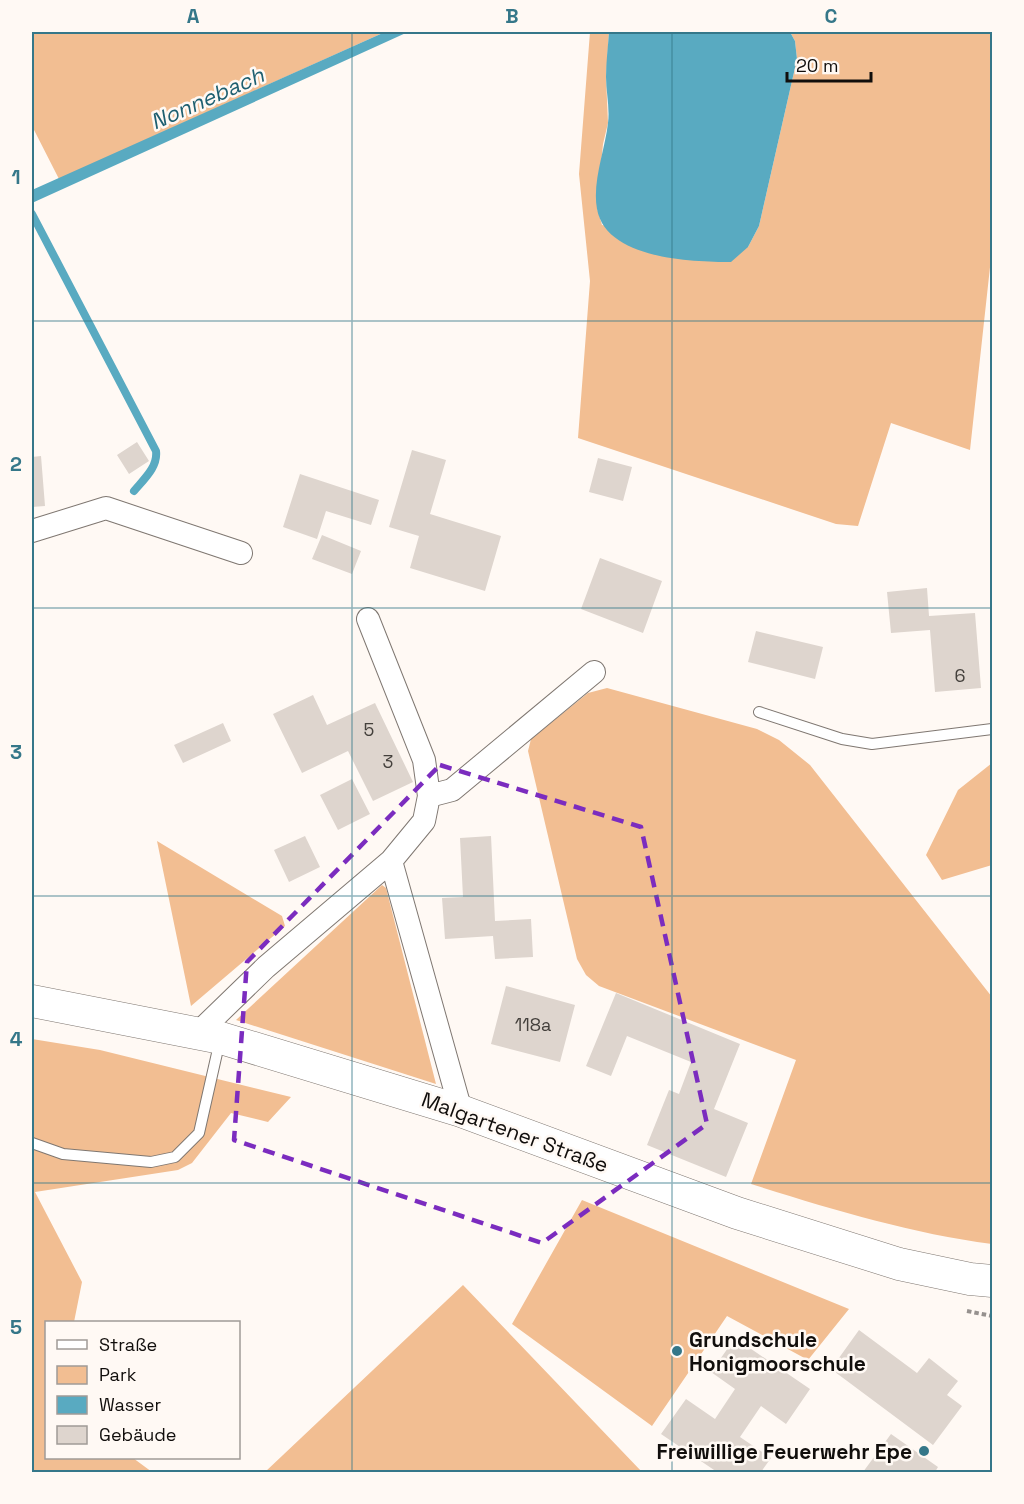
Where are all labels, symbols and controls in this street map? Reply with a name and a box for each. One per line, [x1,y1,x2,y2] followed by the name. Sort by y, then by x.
[187,3,200,29] text: A
[505,3,519,29] text: B
[825,3,838,29] text: C
[787,45,871,83] scale bar
[796,54,839,77] text: 20 m
[146,60,269,135] water label: Nonnebach
[11,164,21,190] text: 1
[10,451,22,477] text: 2
[954,664,966,687] house number: 6
[364,718,374,741] house number: 5
[10,739,22,765] text: 3
[383,750,393,773] house number: 3
[515,1013,551,1036] house number: 118a
[10,1026,23,1052] text: 4
[418,1086,612,1178] street label: Malgartener Straße
[10,1314,22,1340] text: 5
[45,1321,240,1459] legend
[689,1326,866,1377] place label: Grundschule Honigmoorschule
[99,1333,157,1356] text: Straße
[670,1344,684,1358] marker: Grundschule Honigmoorschule
[99,1363,137,1386] text: Park
[99,1393,161,1416] text: Wasser
[99,1423,177,1446] text: Gebäude
[657,1438,912,1465] place label: Freiwillige Feuerwehr Epe
[917,1444,931,1458] marker: Freiwillige Feuerwehr Epe

